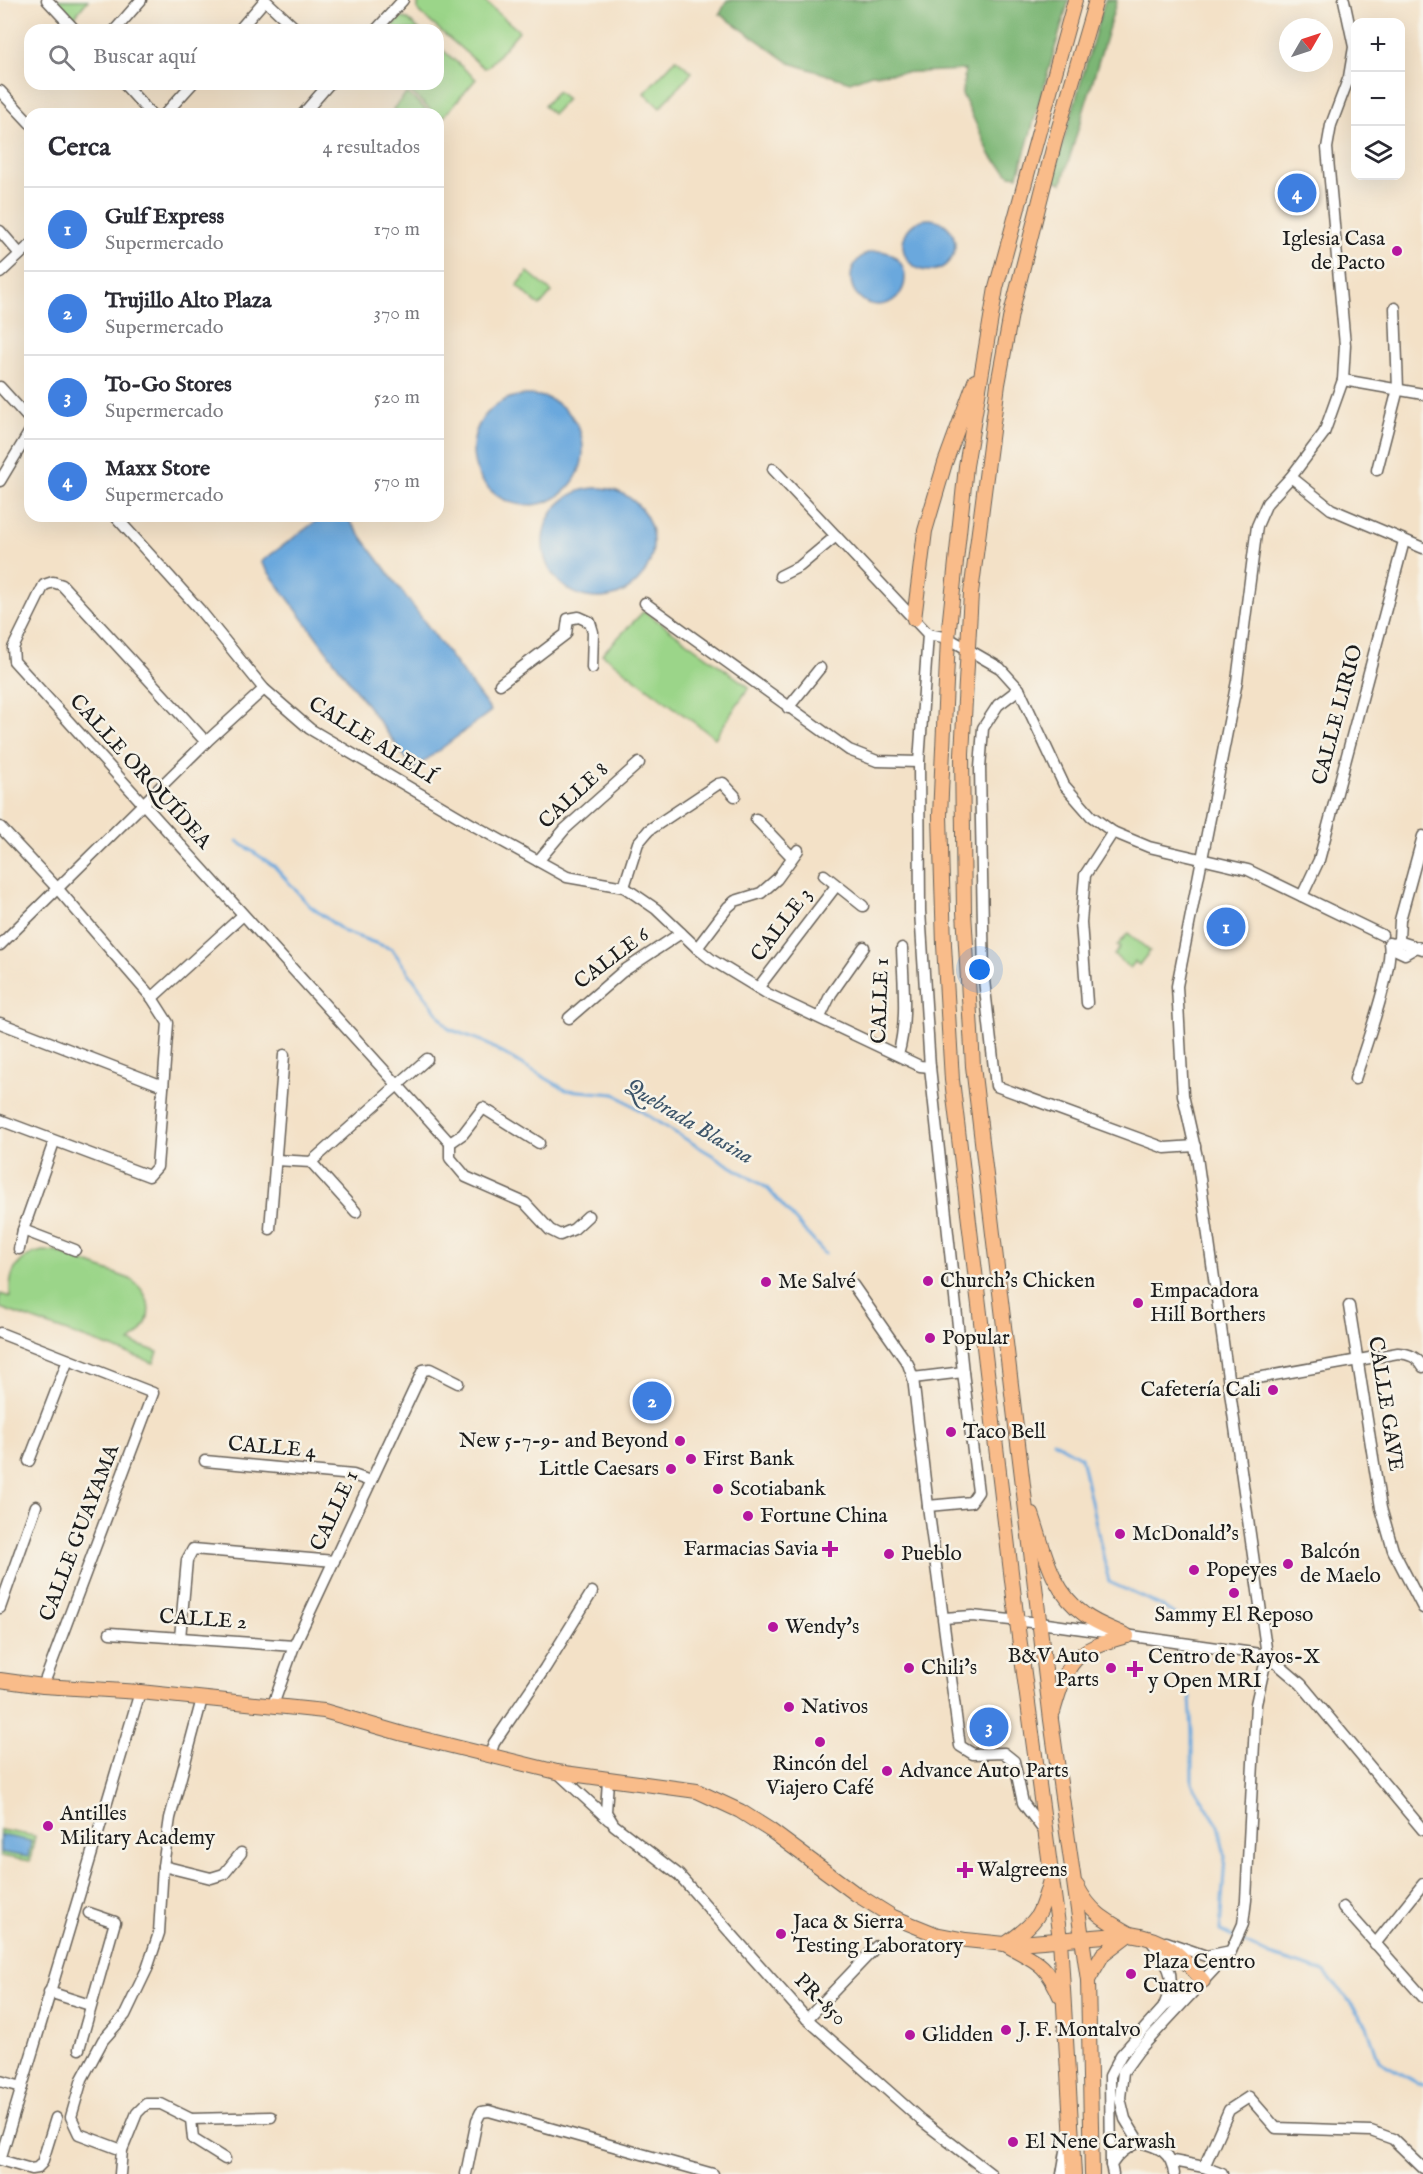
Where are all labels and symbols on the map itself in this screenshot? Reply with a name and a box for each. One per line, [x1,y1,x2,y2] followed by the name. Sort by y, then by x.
[1279,18,1333,72] north arrow
[1278,170,1316,216] pin: 4
[1282,226,1386,277] place label: Iglesia Casa de Pacto
[1390,244,1404,258] marker: Iglesia Casa de Pacto
[1306,642,1370,788] street label: CALLE LIRIO
[63,688,218,856] street label: CALLE ORQUÍDEA
[303,690,442,792] street label: CALLE ALELÍ
[533,757,615,835] street label: CALLE 8
[745,883,819,967] street label: CALLE 3
[1206,904,1246,950] pin: 1
[569,921,656,996] street label: CALLE 6
[965,955,994,984] your location
[866,958,896,1044] street label: CALLE 1
[620,1073,758,1171] water label: Quebrada Blasina
[940,1268,1095,1295] place label: Church's Chicken
[778,1269,856,1296] place label: Me Salvé
[921,1274,935,1288] marker: Church's Chicken
[759,1275,773,1289] marker: Me Salvé
[1150,1278,1266,1329] place label: Empacadora Hill Borthers
[1131,1296,1145,1310] marker: Empacadora Hill Borthers
[942,1325,1010,1352] place label: Popular
[923,1331,937,1345] marker: Popular
[1361,1335,1409,1473] street label: CALLE GAVE
[1140,1377,1261,1404] place label: Cafetería Cali
[632,1378,672,1424] pin: 2
[1266,1383,1280,1397] marker: Cafetería Cali
[963,1419,1046,1446] place label: Taco Bell
[944,1425,958,1439] marker: Taco Bell
[459,1428,669,1455] place label: New 5-7-9- and Beyond
[227,1431,318,1465] street label: CALLE 4
[673,1434,687,1448] marker: New 5-7-9- and Beyond
[34,1440,126,1625] street label: CALLE GUAYAMA
[703,1446,795,1473] place label: First Bank
[684,1452,698,1466] marker: First Bank
[539,1456,659,1483] place label: Little Caesars
[664,1462,678,1476] marker: Little Caesars
[305,1466,365,1556] street label: CALLE 1
[730,1476,826,1503] place label: Scotiabank
[711,1482,725,1496] marker: Scotiabank
[760,1503,889,1530] place label: Fortune China
[741,1509,755,1523] marker: Fortune China
[1132,1521,1239,1548] place label: McDonald's
[1113,1527,1127,1541] marker: McDonald's
[684,1536,819,1563] place label: Farmacias Savia
[1300,1539,1381,1590] place label: Balcón de Maelo
[901,1541,962,1568] place label: Pueblo
[823,1542,837,1556] marker: Farmacias Savia
[882,1547,896,1561] marker: Pueblo
[1206,1557,1277,1584] place label: Popeyes
[1281,1557,1295,1571] marker: Balcón de Maelo
[1187,1563,1201,1577] marker: Popeyes
[1227,1586,1241,1600] marker: Sammy El Reposo
[1155,1602,1313,1629] place label: Sammy El Reposo
[158,1603,248,1637] street label: CALLE 2
[785,1614,859,1641] place label: Wendy's
[766,1620,780,1634] marker: Wendy's
[1007,1643,1099,1694] place label: B&V Auto Parts
[1147,1644,1320,1695] place label: Centro de Rayos-X y Open MRI
[921,1655,977,1682] place label: Chili's
[1126,1660,1144,1678] marker: Centro de Rayos-X y Open MRI
[902,1661,916,1675] marker: Chili's
[1104,1661,1118,1675] marker: B&V Auto Parts
[801,1694,868,1721] place label: Nativos
[782,1700,796,1714] marker: Nativos
[970,1704,1008,1750] pin: 3
[813,1735,827,1749] marker: Rincón del Viajero Café
[765,1751,874,1802] place label: Rincón del Viajero Café
[898,1758,1069,1785] place label: Advance Auto Parts
[880,1764,894,1778] marker: Advance Auto Parts
[59,1801,216,1852] place label: Antilles Military Academy
[41,1819,55,1833] marker: Antilles Military Academy
[977,1857,1068,1884] place label: Walgreens
[958,1863,972,1877] marker: Walgreens
[791,1909,964,1960] place label: Jaca & Sierra Testing Laboratory
[774,1927,788,1941] marker: Jaca & Sierra Testing Laboratory
[1143,1949,1255,2000] place label: Plaza Centro Cuatro
[1124,1967,1138,1981] marker: Plaza Centro Cuatro
[788,1968,852,2032] street label: PR-850
[1016,2017,1141,2044] place label: J. F. Montalvo
[922,2022,993,2049] place label: Glidden
[999,2023,1013,2037] marker: J. F. Montalvo
[903,2028,917,2042] marker: Glidden
[1025,2129,1176,2156] place label: El Nene Carwash
[1006,2135,1020,2149] marker: El Nene Carwash

